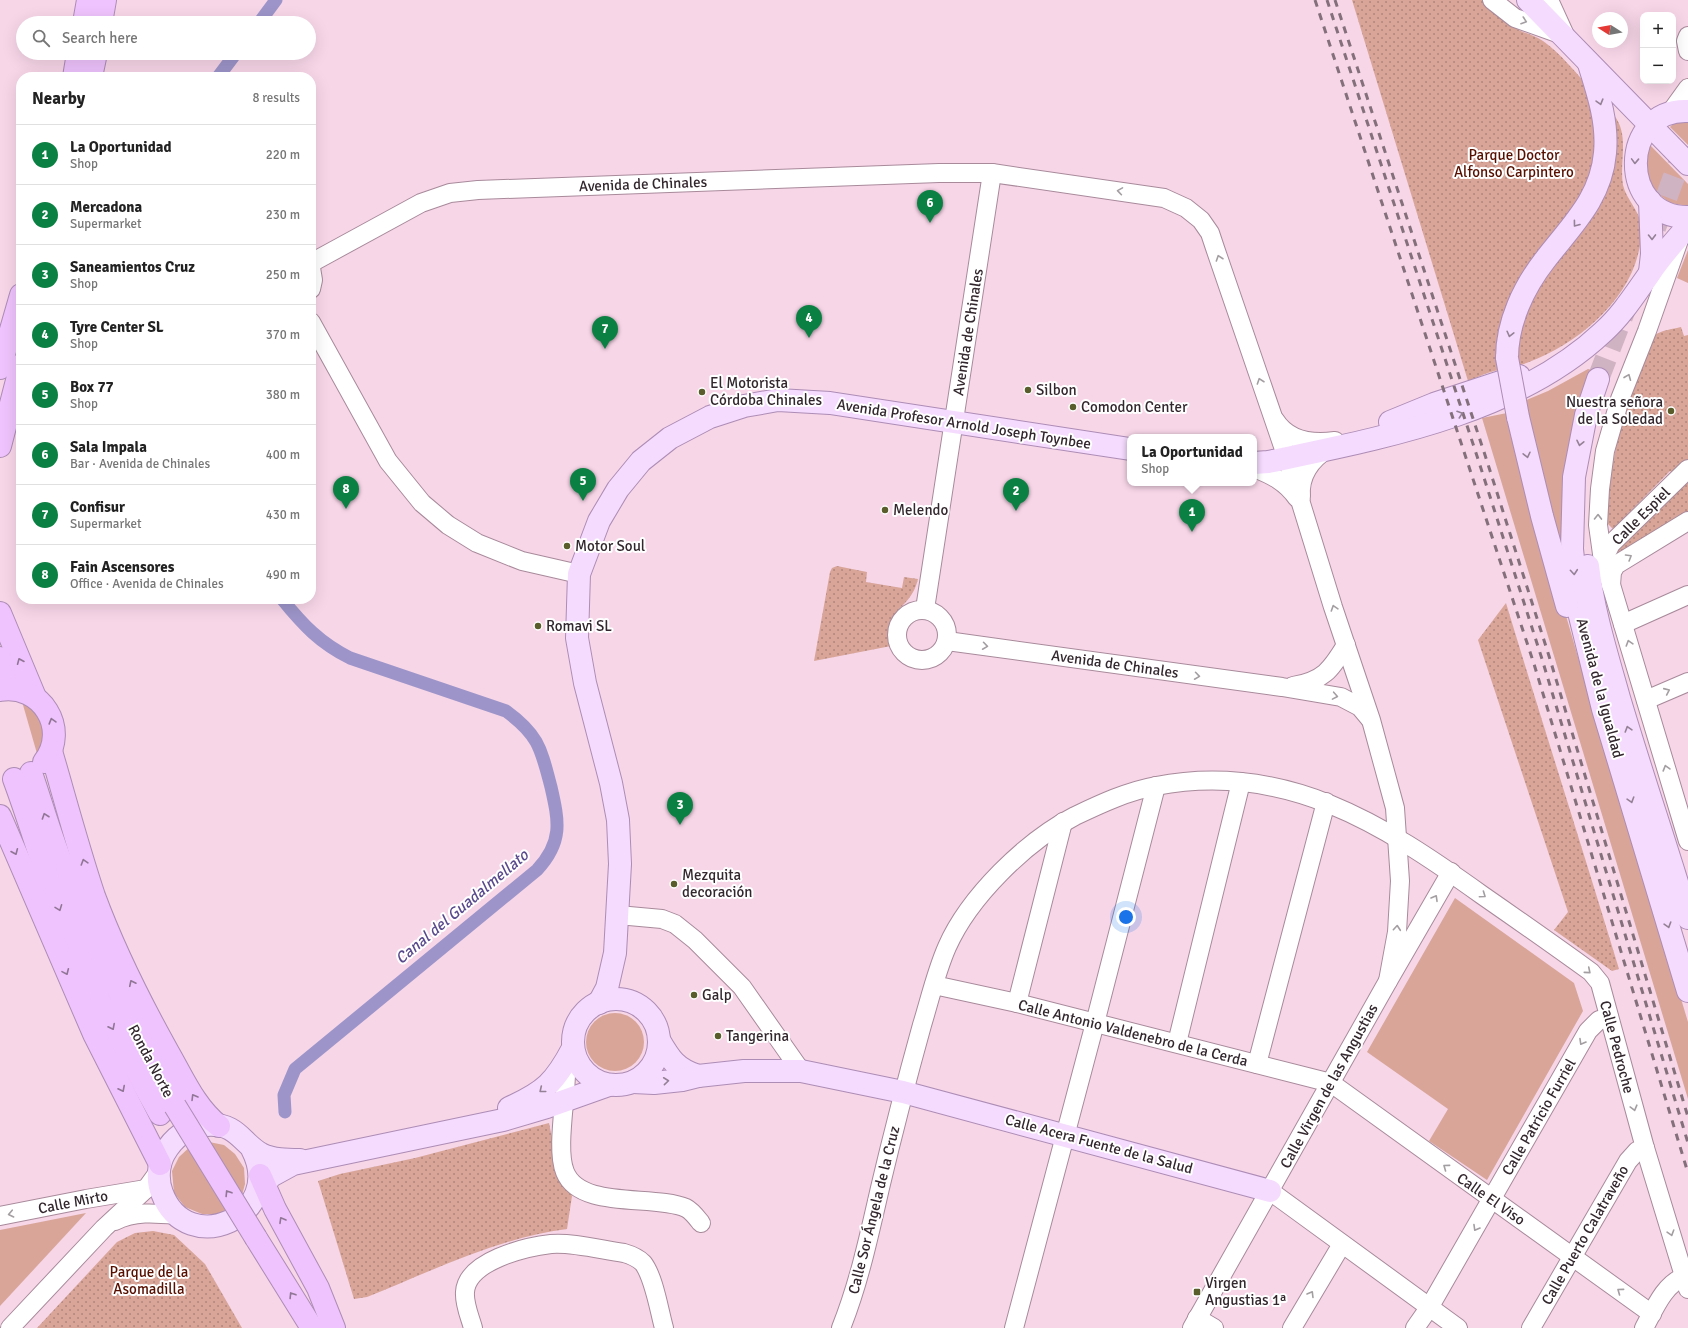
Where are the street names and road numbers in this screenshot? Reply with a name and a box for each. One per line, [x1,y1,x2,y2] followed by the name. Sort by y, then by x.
[579,173,708,195] street label: Avenida de Chinales
[949,267,987,397] street label: Avenida de Chinales
[836,395,1092,453] street label: Avenida Profesor Arnold Joseph Toynbee
[1608,483,1674,549] street label: Calle Espiel
[1573,616,1627,760] street label: Avenida de la Igualdad
[1050,646,1180,682] street label: Avenida de Chinales
[1016,996,1250,1070] street label: Calle Antonio Valdenebro de la Cerda
[1596,999,1638,1095] street label: Calle Pedroche
[1276,1000,1382,1171] street label: Calle Virgen de las Angustias
[124,1021,178,1101] street label: Ronda Norte
[1498,1055,1580,1179] street label: Calle Patricio Furriel
[1003,1110,1195,1178] street label: Calle Acera Fuente de la Salud
[843,1124,904,1296] street label: Calle Sor Ángela de la Cruz
[1538,1162,1633,1308] street label: Calle Puerto Calatraveño
[1453,1169,1529,1229] street label: Calle El Viso
[37,1186,110,1218] street label: Calle Mirto

